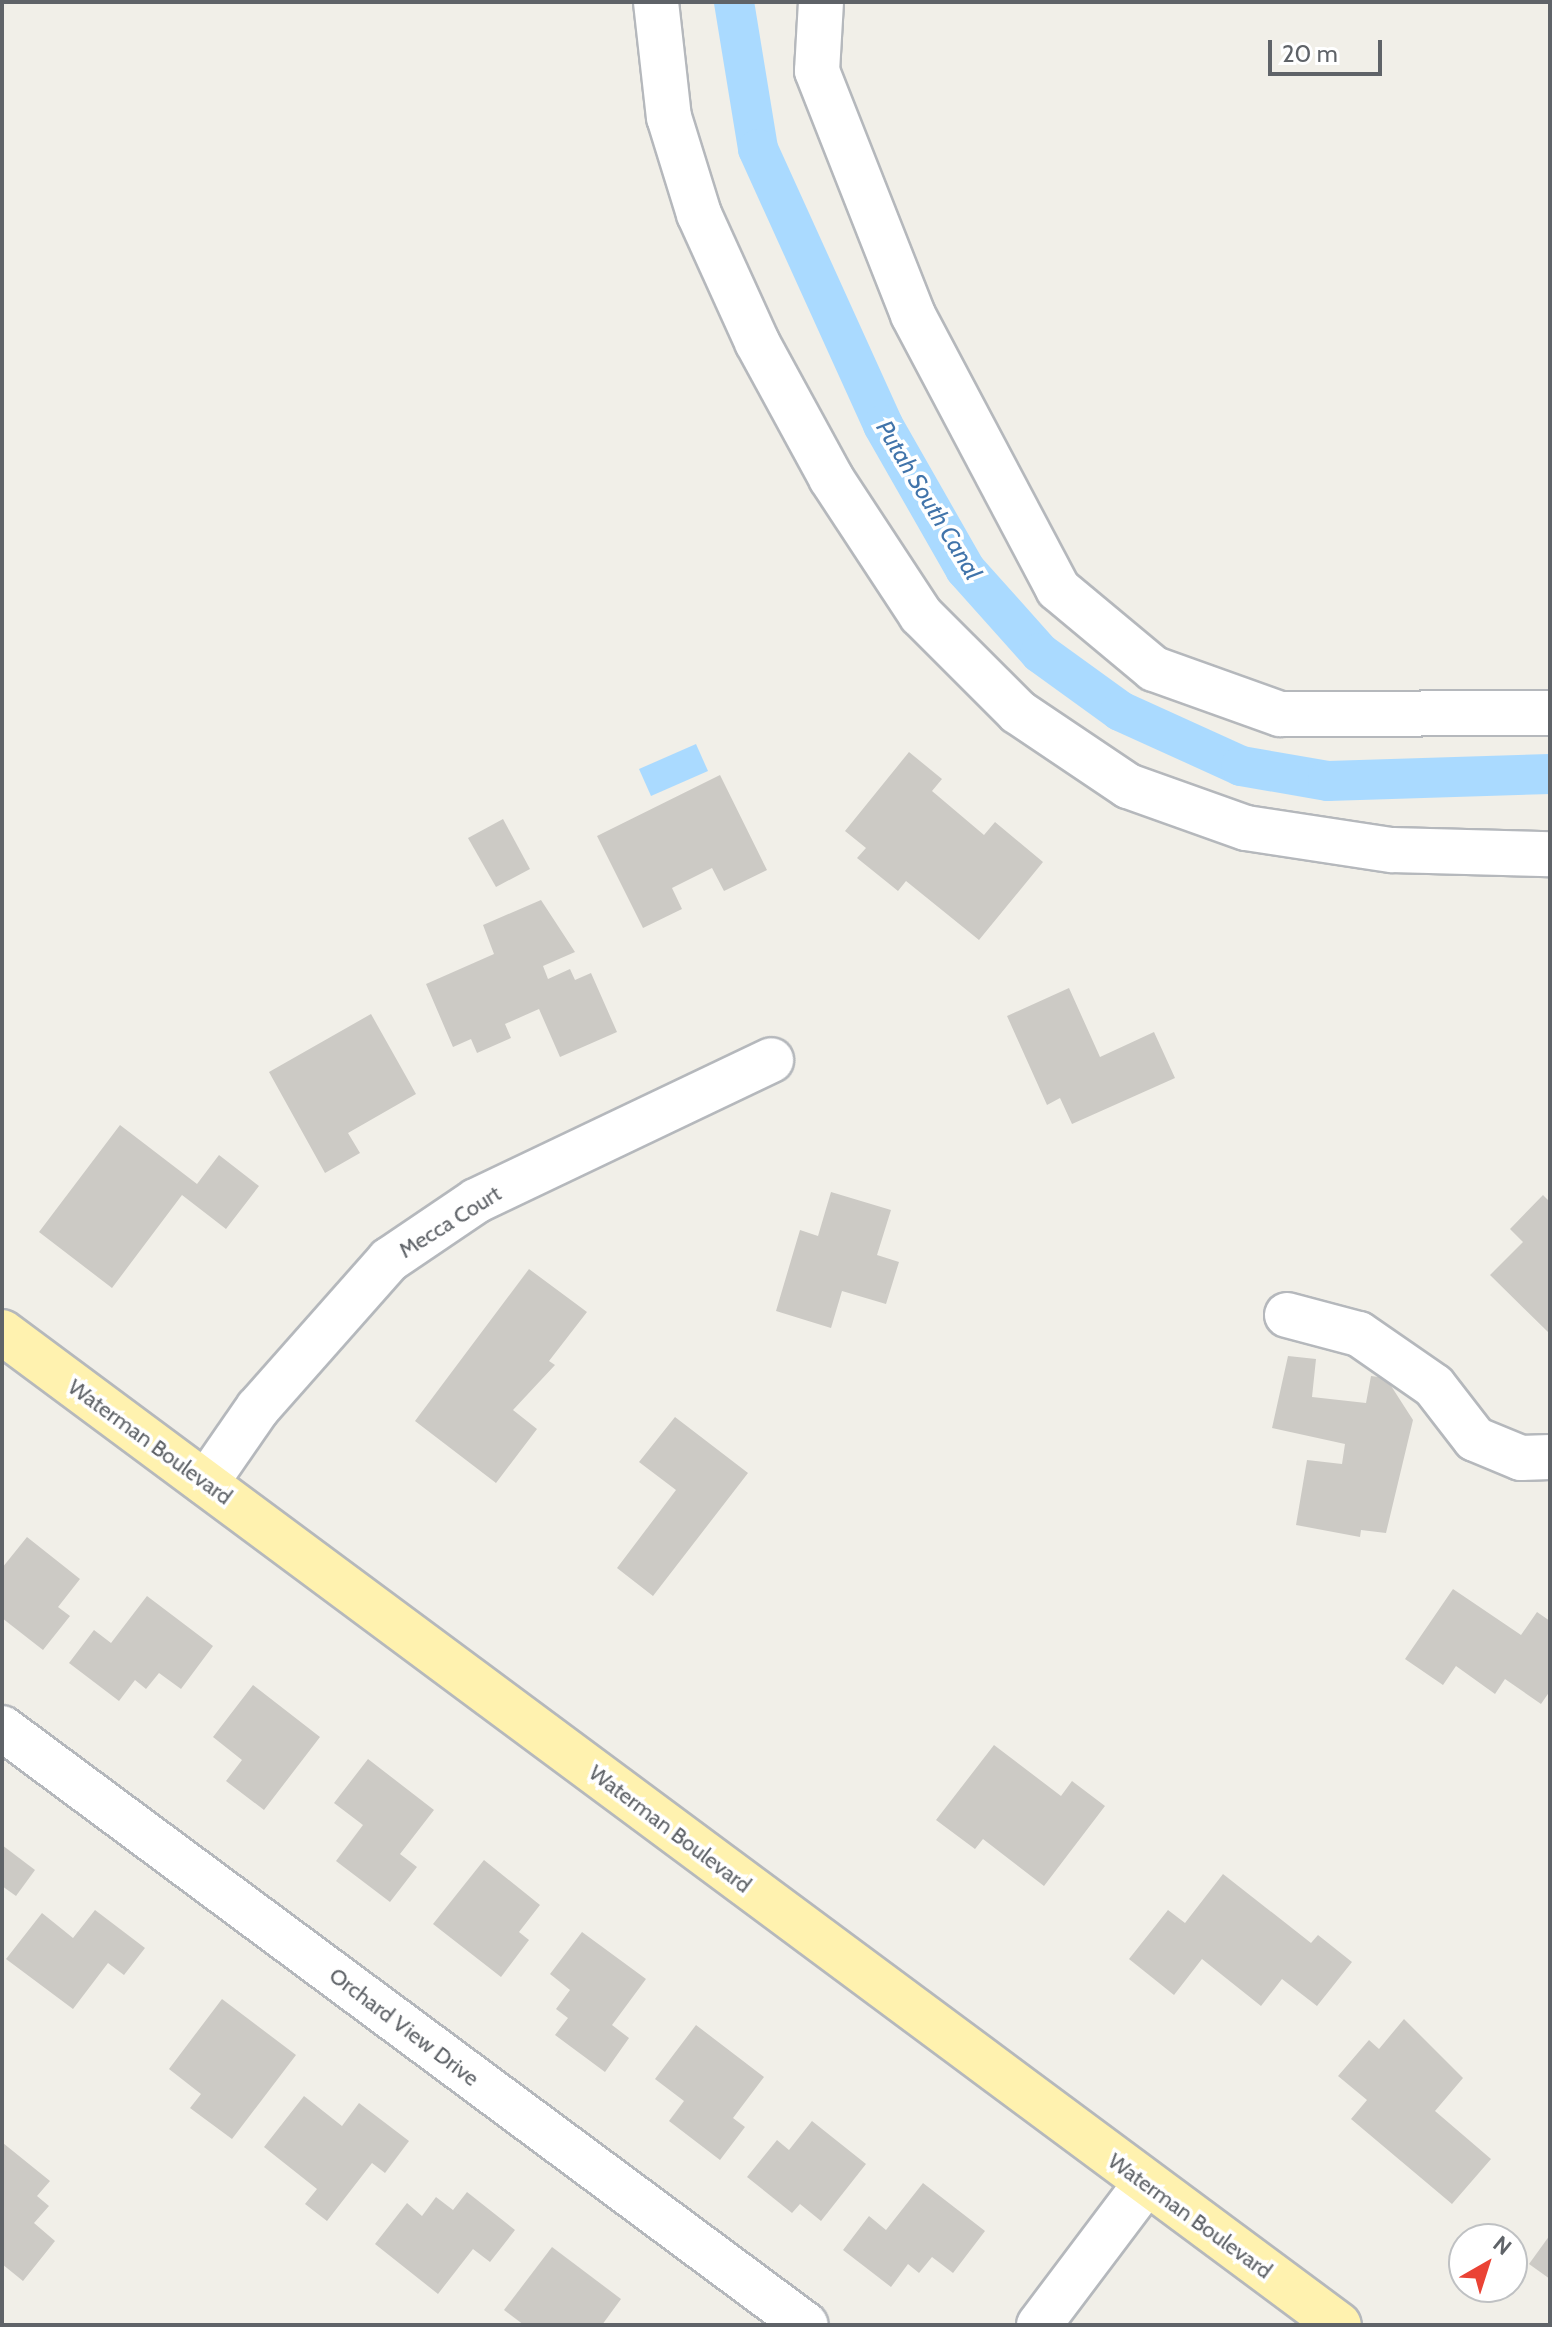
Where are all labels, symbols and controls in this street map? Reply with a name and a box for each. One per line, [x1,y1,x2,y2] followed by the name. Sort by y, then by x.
[1272,24,1386,74] scale bar
[1282,39,1338,68] text: 20 m
[870,415,988,585] water label: Putah South Canal
[394,1180,506,1264] street label: Mecca Court
[63,1374,237,1510] street label: Waterman Boulevard
[584,1759,756,1899] street label: Waterman Boulevard
[324,1962,484,2092] street label: Orchard View Drive
[1103,2148,1277,2284] street label: Waterman Boulevard
[1448,2223,1528,2303] north arrow
[1488,2230,1517,2261] text: N

